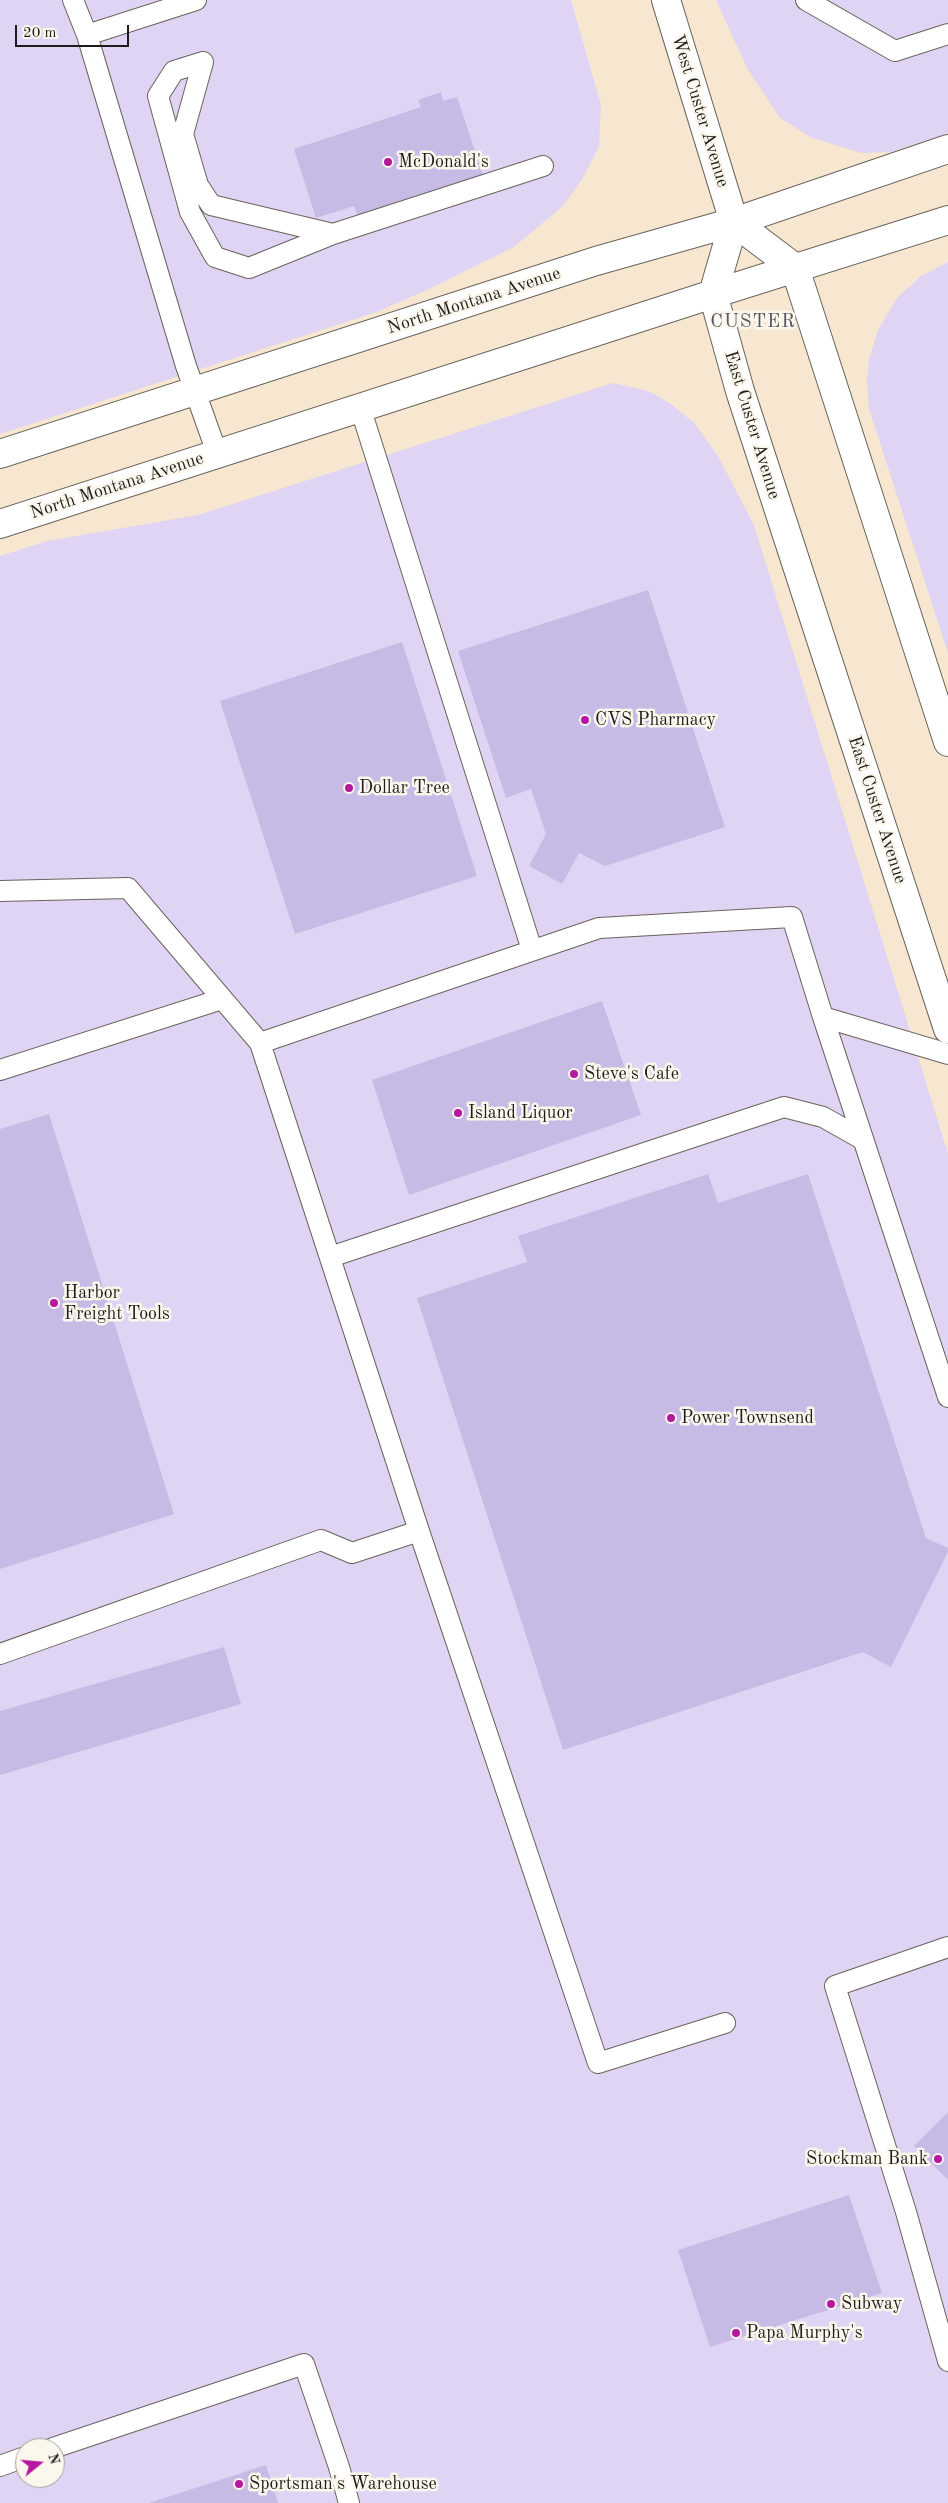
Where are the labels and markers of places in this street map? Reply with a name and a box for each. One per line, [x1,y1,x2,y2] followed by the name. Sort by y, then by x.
[398,151,489,173] place label: McDonald's
[382,156,394,168] marker: McDonald's
[595,709,716,731] place label: CVS Pharmacy
[579,714,591,726] marker: CVS Pharmacy
[359,777,450,799] place label: Dollar Tree
[343,782,355,794] marker: Dollar Tree
[584,1063,679,1085] place label: Steve's Cafe
[568,1068,580,1080] marker: Steve's Cafe
[468,1102,573,1124] place label: Island Liquor
[452,1107,464,1119] marker: Island Liquor
[64,1282,170,1325] place label: Harbor Freight Tools
[48,1297,60,1309] marker: Harbor Freight Tools
[681,1407,814,1429] place label: Power Townsend
[665,1412,677,1424] marker: Power Townsend
[806,2148,928,2170] place label: Stockman Bank
[932,2153,944,2165] marker: Stockman Bank
[841,2293,902,2315] place label: Subway
[825,2298,837,2310] marker: Subway
[746,2322,862,2344] place label: Papa Murphy's
[730,2327,742,2339] marker: Papa Murphy's
[249,2473,437,2495] place label: Sportsman's Warehouse
[233,2478,245,2490] marker: Sportsman's Warehouse

